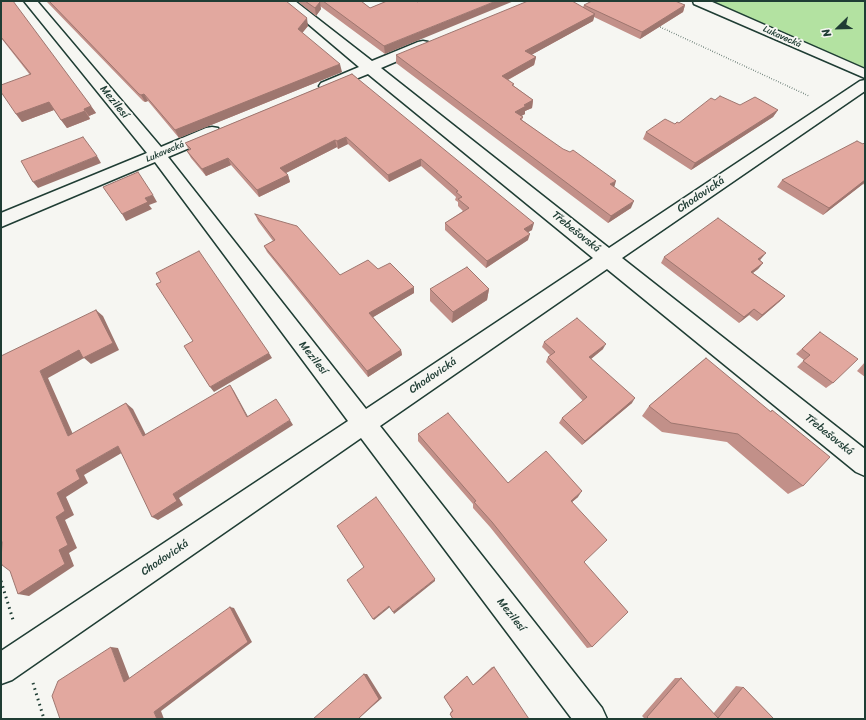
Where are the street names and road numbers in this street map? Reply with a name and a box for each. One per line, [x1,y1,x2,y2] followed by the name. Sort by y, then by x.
[761,24,803,50] street label: Lukavecká
[97,83,131,121] street label: Mezilesí
[144,139,186,165] street label: Lukavecká
[675,174,727,216] street label: Chodovická
[549,208,603,256] street label: Třebešovská
[296,339,330,377] street label: Mezilesí
[407,355,459,397] street label: Chodovická
[802,411,856,459] street label: Třebešovská
[139,537,191,579] street label: Chodovická
[494,596,528,634] street label: Mezilesí

